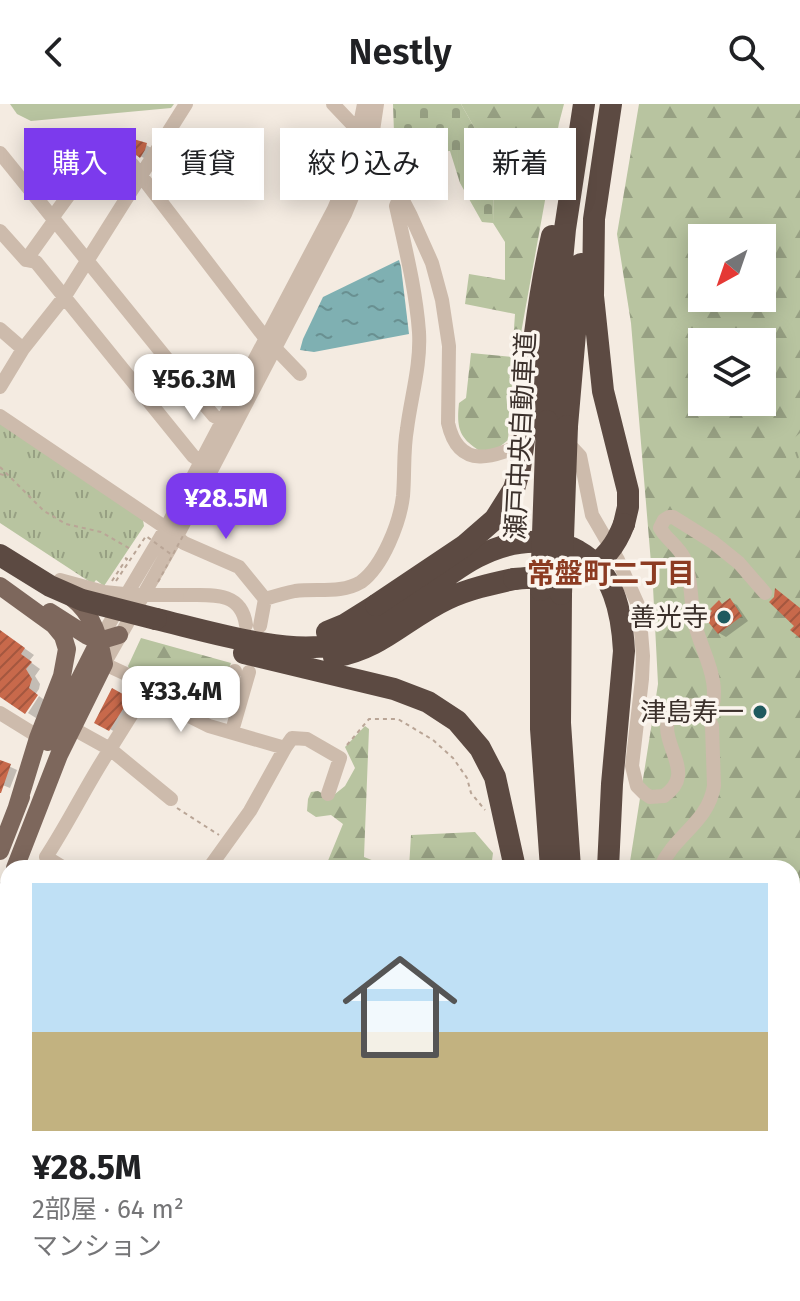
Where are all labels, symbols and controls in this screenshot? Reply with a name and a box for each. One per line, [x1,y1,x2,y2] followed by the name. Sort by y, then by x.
[32,30,76,74] icon: back
[348,30,452,74] text: Nestly
[724,30,768,74] icon: search
[24,128,136,200] chip: 購入
[152,128,264,200] chip: 賃貸
[280,128,448,200] chip: 絞り込み
[464,128,576,200] chip: 新着
[688,224,776,312] north arrow
[688,224,776,416] map controls
[688,328,776,416] button: layers
[500,331,542,541] street label: 瀬戸中央自動車道
[129,354,259,422] pin: ¥56.3M
[152,364,236,395] text: ¥56.3M
[161,473,291,541] pin: ¥28.5M
[184,483,268,514] text: ¥28.5M
[527,557,695,590] district label: 常盤町二丁目
[630,602,708,633] place label: 善光寺
[715,608,733,626] marker: 善光寺
[116,666,246,734] pin: ¥33.4M
[140,676,222,707] text: ¥33.4M
[640,697,744,728] place label: 津島寿一
[751,703,769,721] marker: 津島寿一
[328,935,472,1079] icon: home
[32,1147,142,1188] text: ¥28.5M
[32,1194,184,1225] text: 2部屋 · 64 m²
[32,1231,162,1262] text: マンション

